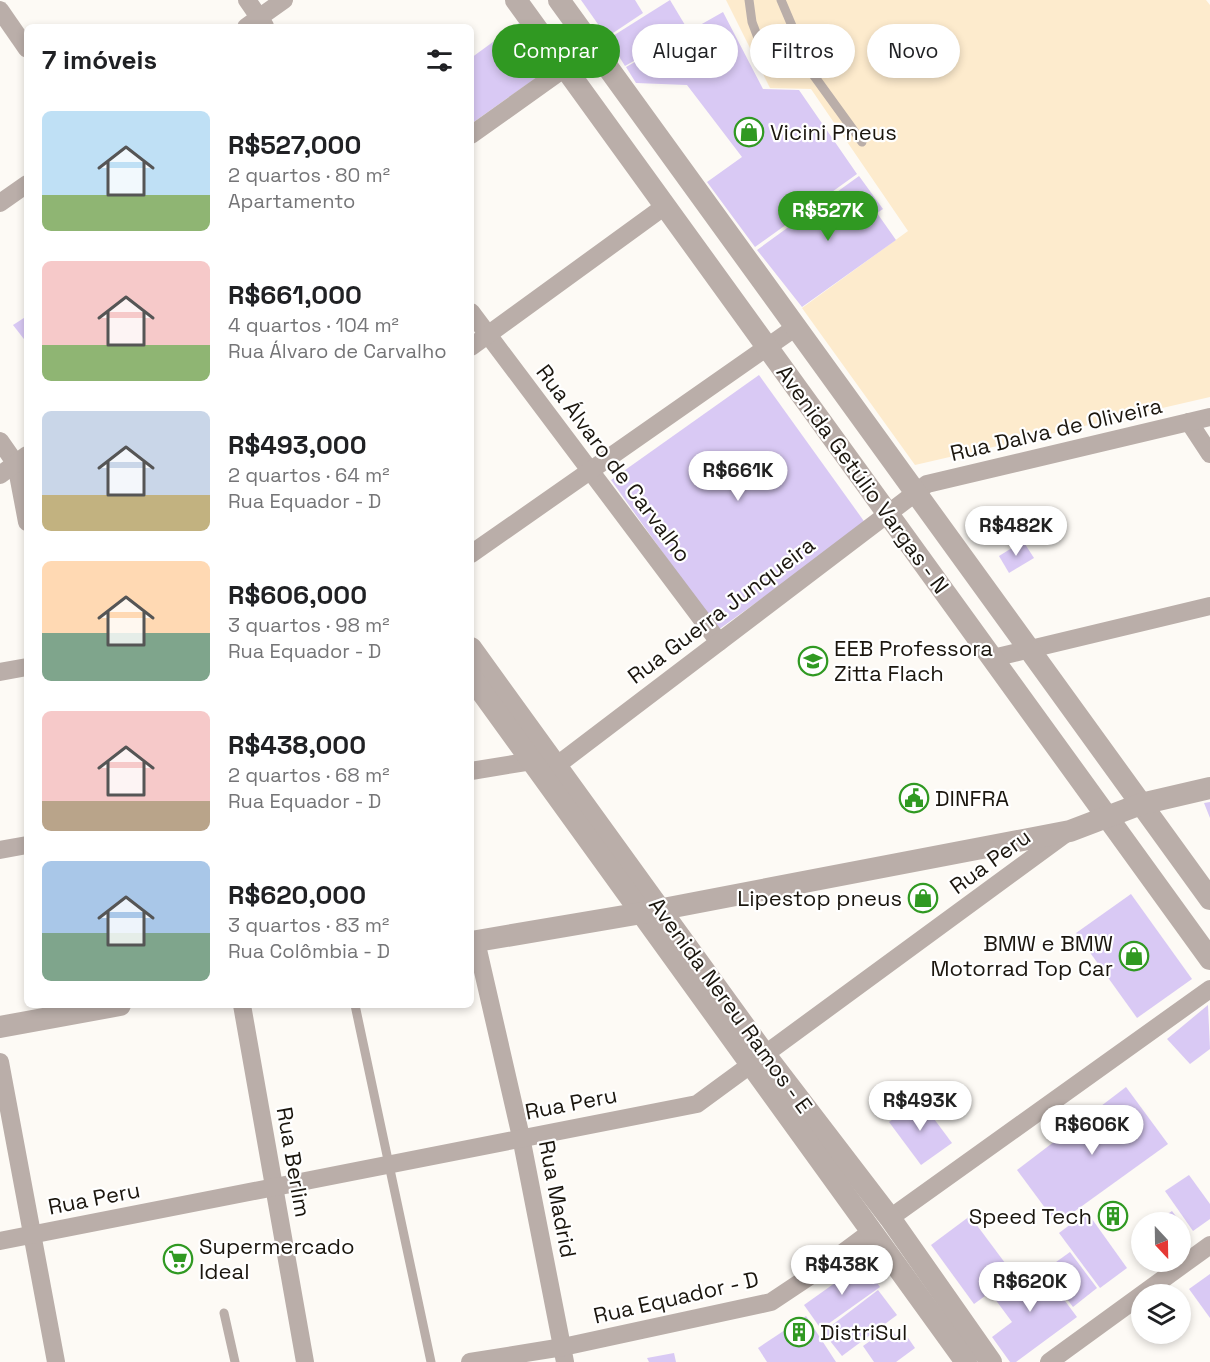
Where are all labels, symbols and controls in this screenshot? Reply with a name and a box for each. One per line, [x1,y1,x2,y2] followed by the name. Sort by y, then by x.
[492,24,620,78] chip: Comprar
[632,24,738,78] chip: Alugar
[750,24,855,78] chip: Filtros
[867,24,960,78] chip: Novo
[42,43,157,77] text: 7 imóveis
[423,44,456,77] icon: filters
[733,116,765,148] shop icon: Vicini Pneus
[770,118,897,146] place label: Vicini Pneus
[228,128,361,162] text: R$527,000
[90,135,162,207] icon: home
[228,162,390,188] text: 2 quartos · 80 m²
[228,188,355,214] text: Apartamento
[779,191,877,242] pin: R$527K
[792,197,864,223] text: R$527K
[228,278,362,312] text: R$661,000
[90,285,162,357] icon: home
[228,312,399,338] text: 4 quartos · 104 m²
[228,338,447,364] text: Rua Álvaro de Carvalho
[530,359,698,567] street label: Rua Álvaro de Carvalho
[771,359,955,599] street label: Avenida Getúlio Vargas - N
[947,391,1165,467] street label: Rua Dalva de Oliveira
[228,428,366,462] text: R$493,000
[90,435,162,507] icon: home
[689,451,787,502] pin: R$661K
[703,457,773,483] text: R$661K
[228,462,390,488] text: 2 quartos · 64 m²
[228,488,381,514] text: Rua Equador - D
[967,506,1065,557] pin: R$482K
[979,512,1053,538] text: R$482K
[622,530,820,690] street label: Rua Guerra Junqueira
[228,578,367,612] text: R$606,000
[90,585,162,657] icon: home
[228,612,390,638] text: 3 quartos · 98 m²
[834,634,993,687] place label: EEB Professora Zitta Flach
[228,638,381,664] text: Rua Equador - D
[797,645,829,677] school or university icon: EEB Professora Zitta Flach
[228,728,366,762] text: R$438,000
[90,735,162,807] icon: home
[228,762,389,788] text: 2 quartos · 68 m²
[898,782,930,814] public building icon: DINFRA
[935,784,1009,812] place label: DINFRA
[228,788,381,814] text: Rua Equador - D
[944,822,1036,900] street label: Rua Peru
[228,878,366,912] text: R$620,000
[907,882,939,914] shop icon: Lipestop pneus
[737,884,902,912] place label: Lipestop pneus
[90,885,162,957] icon: home
[643,892,819,1118] street label: Avenida Nereu Ramos - E
[228,912,389,938] text: 3 quartos · 83 m²
[930,929,1113,982] place label: BMW e BMW Motorrad Top Car
[228,938,390,964] text: Rua Colômbia - D
[1118,940,1150,972] shop icon: BMW e BMW Motorrad Top Car
[523,1080,619,1126] street label: Rua Peru
[871,1081,969,1132] pin: R$493K
[883,1087,957,1113] text: R$493K
[271,1105,317,1219] street label: Rua Berlim
[1043,1105,1141,1156] pin: R$606K
[1055,1111,1129,1137] text: R$606K
[533,1138,583,1260] street label: Rua Madrid
[46,1175,142,1221] street label: Rua Peru
[1097,1200,1129,1232] building icon: Speed Tech
[969,1202,1092,1230] place label: Speed Tech
[1131,1212,1191,1272] north arrow
[1131,1212,1191,1344] map controls
[199,1232,355,1285] place label: Supermercado Ideal
[162,1243,194,1275] supermarket icon: Supermercado Ideal
[793,1245,891,1296] pin: R$438K
[805,1251,879,1277] text: R$438K
[981,1262,1079,1313] pin: R$620K
[591,1264,761,1330] street label: Rua Equador - D
[993,1268,1067,1294] text: R$620K
[1131,1284,1191,1344] button: layers
[783,1316,815,1348] building icon: DistriSul
[820,1318,907,1346] place label: DistriSul

